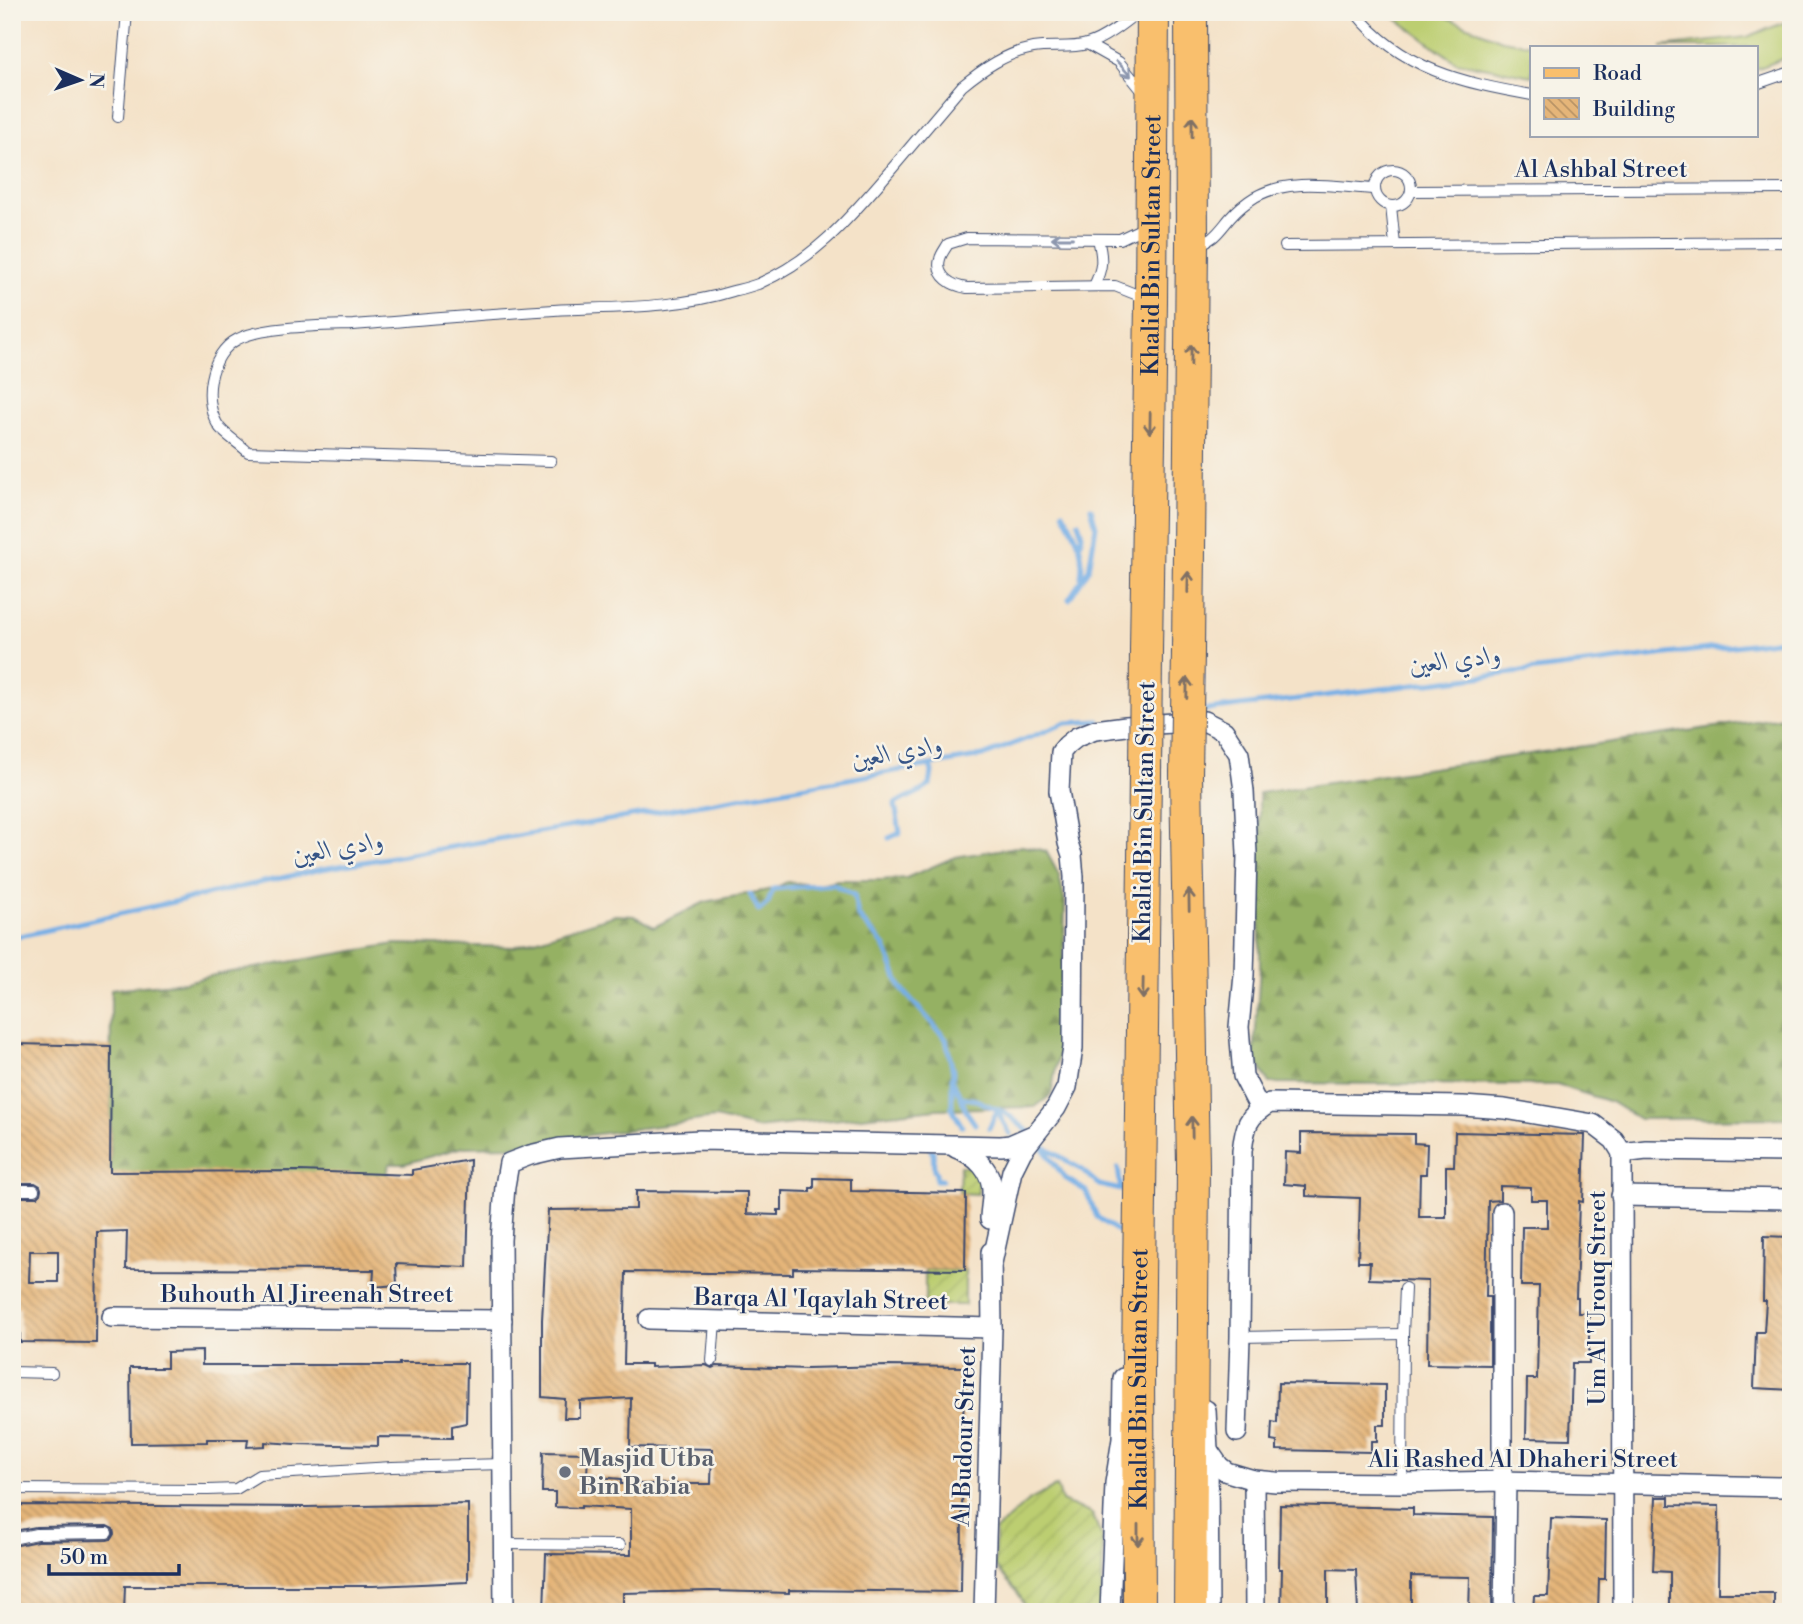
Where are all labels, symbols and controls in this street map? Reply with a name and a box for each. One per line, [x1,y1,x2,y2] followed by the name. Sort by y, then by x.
[46,46,116,116] north arrow
[1530,46,1758,136] legend
[1115,60,1132,77] one-way arrow
[1593,61,1642,87] text: Road
[84,73,108,88] text: N
[1592,97,1675,123] text: Building
[1136,114,1168,376] street label: Khalid Bin Sultan Street
[1185,116,1199,139] one-way arrow
[1514,155,1688,185] street label: Al Ashbal Street
[1051,232,1074,245] one-way arrow
[1184,344,1197,367] one-way arrow
[1143,412,1156,435] one-way arrow
[1181,571,1195,594] one-way arrow
[1407,638,1503,685] water label: وادي العين
[1180,677,1194,700] one-way arrow
[1128,680,1162,943] street label: Khalid Bin Sultan Street
[849,728,946,780] water label: وادي العين
[290,824,387,876] water label: وادي العين
[1182,888,1195,911] one-way arrow
[1136,978,1150,1001] one-way arrow
[1186,1116,1199,1139] one-way arrow
[1583,1190,1613,1406] street label: Um Al 'Urouq Street
[1124,1247,1155,1510] street label: Khalid Bin Sultan Street
[160,1280,454,1310] street label: Buhouth Al Jireenah Street
[693,1283,949,1317] street label: Barqa Al 'Iqaylah Street
[947,1345,983,1528] street label: Al Budour Street
[579,1444,715,1502] place label: Masjid Utba Bin Rabia
[1367,1445,1679,1475] street label: Ali Rashed Al Dhaheri Street
[557,1464,573,1480] marker: Masjid Utba Bin Rabia
[1131,1524,1145,1547] one-way arrow
[49,1533,178,1577] scale bar
[60,1545,108,1571] text: 50 m

